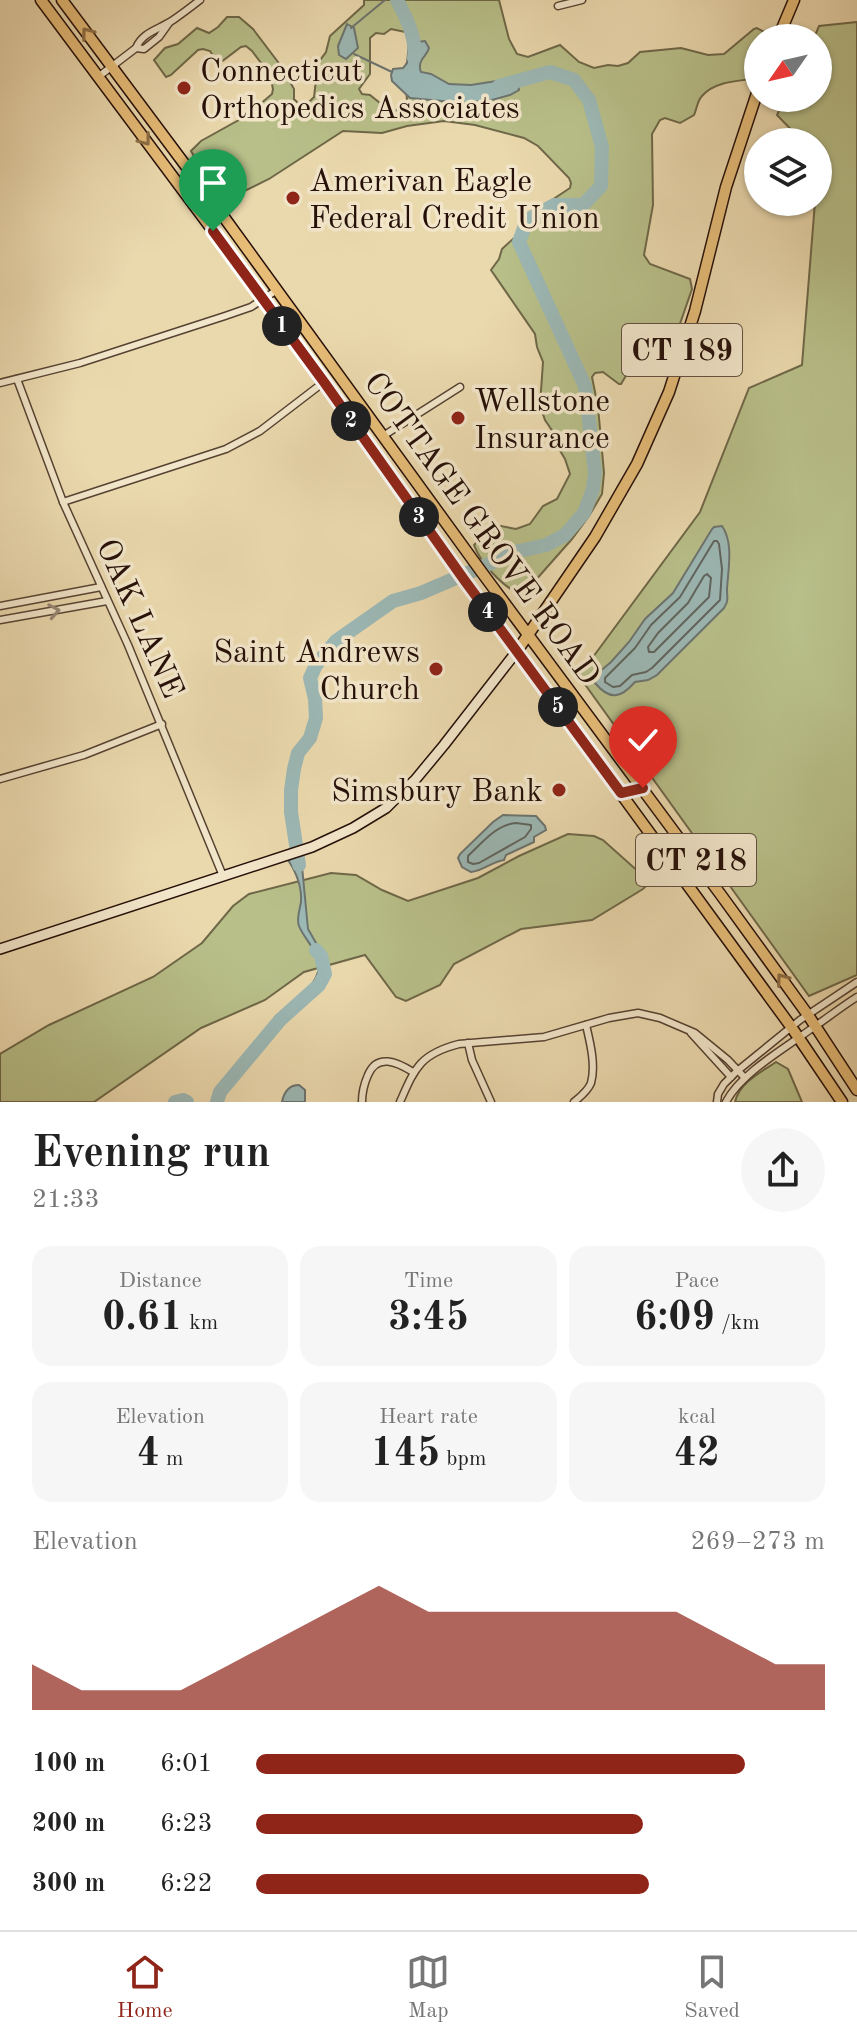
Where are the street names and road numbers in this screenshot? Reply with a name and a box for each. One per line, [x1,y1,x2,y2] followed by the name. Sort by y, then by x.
[622,324,742,376] road number: CT 189
[356,367,605,692] street label: COTTAGE GROVE ROAD
[89,535,188,704] street label: OAK LANE
[636,834,756,886] road number: CT 218

